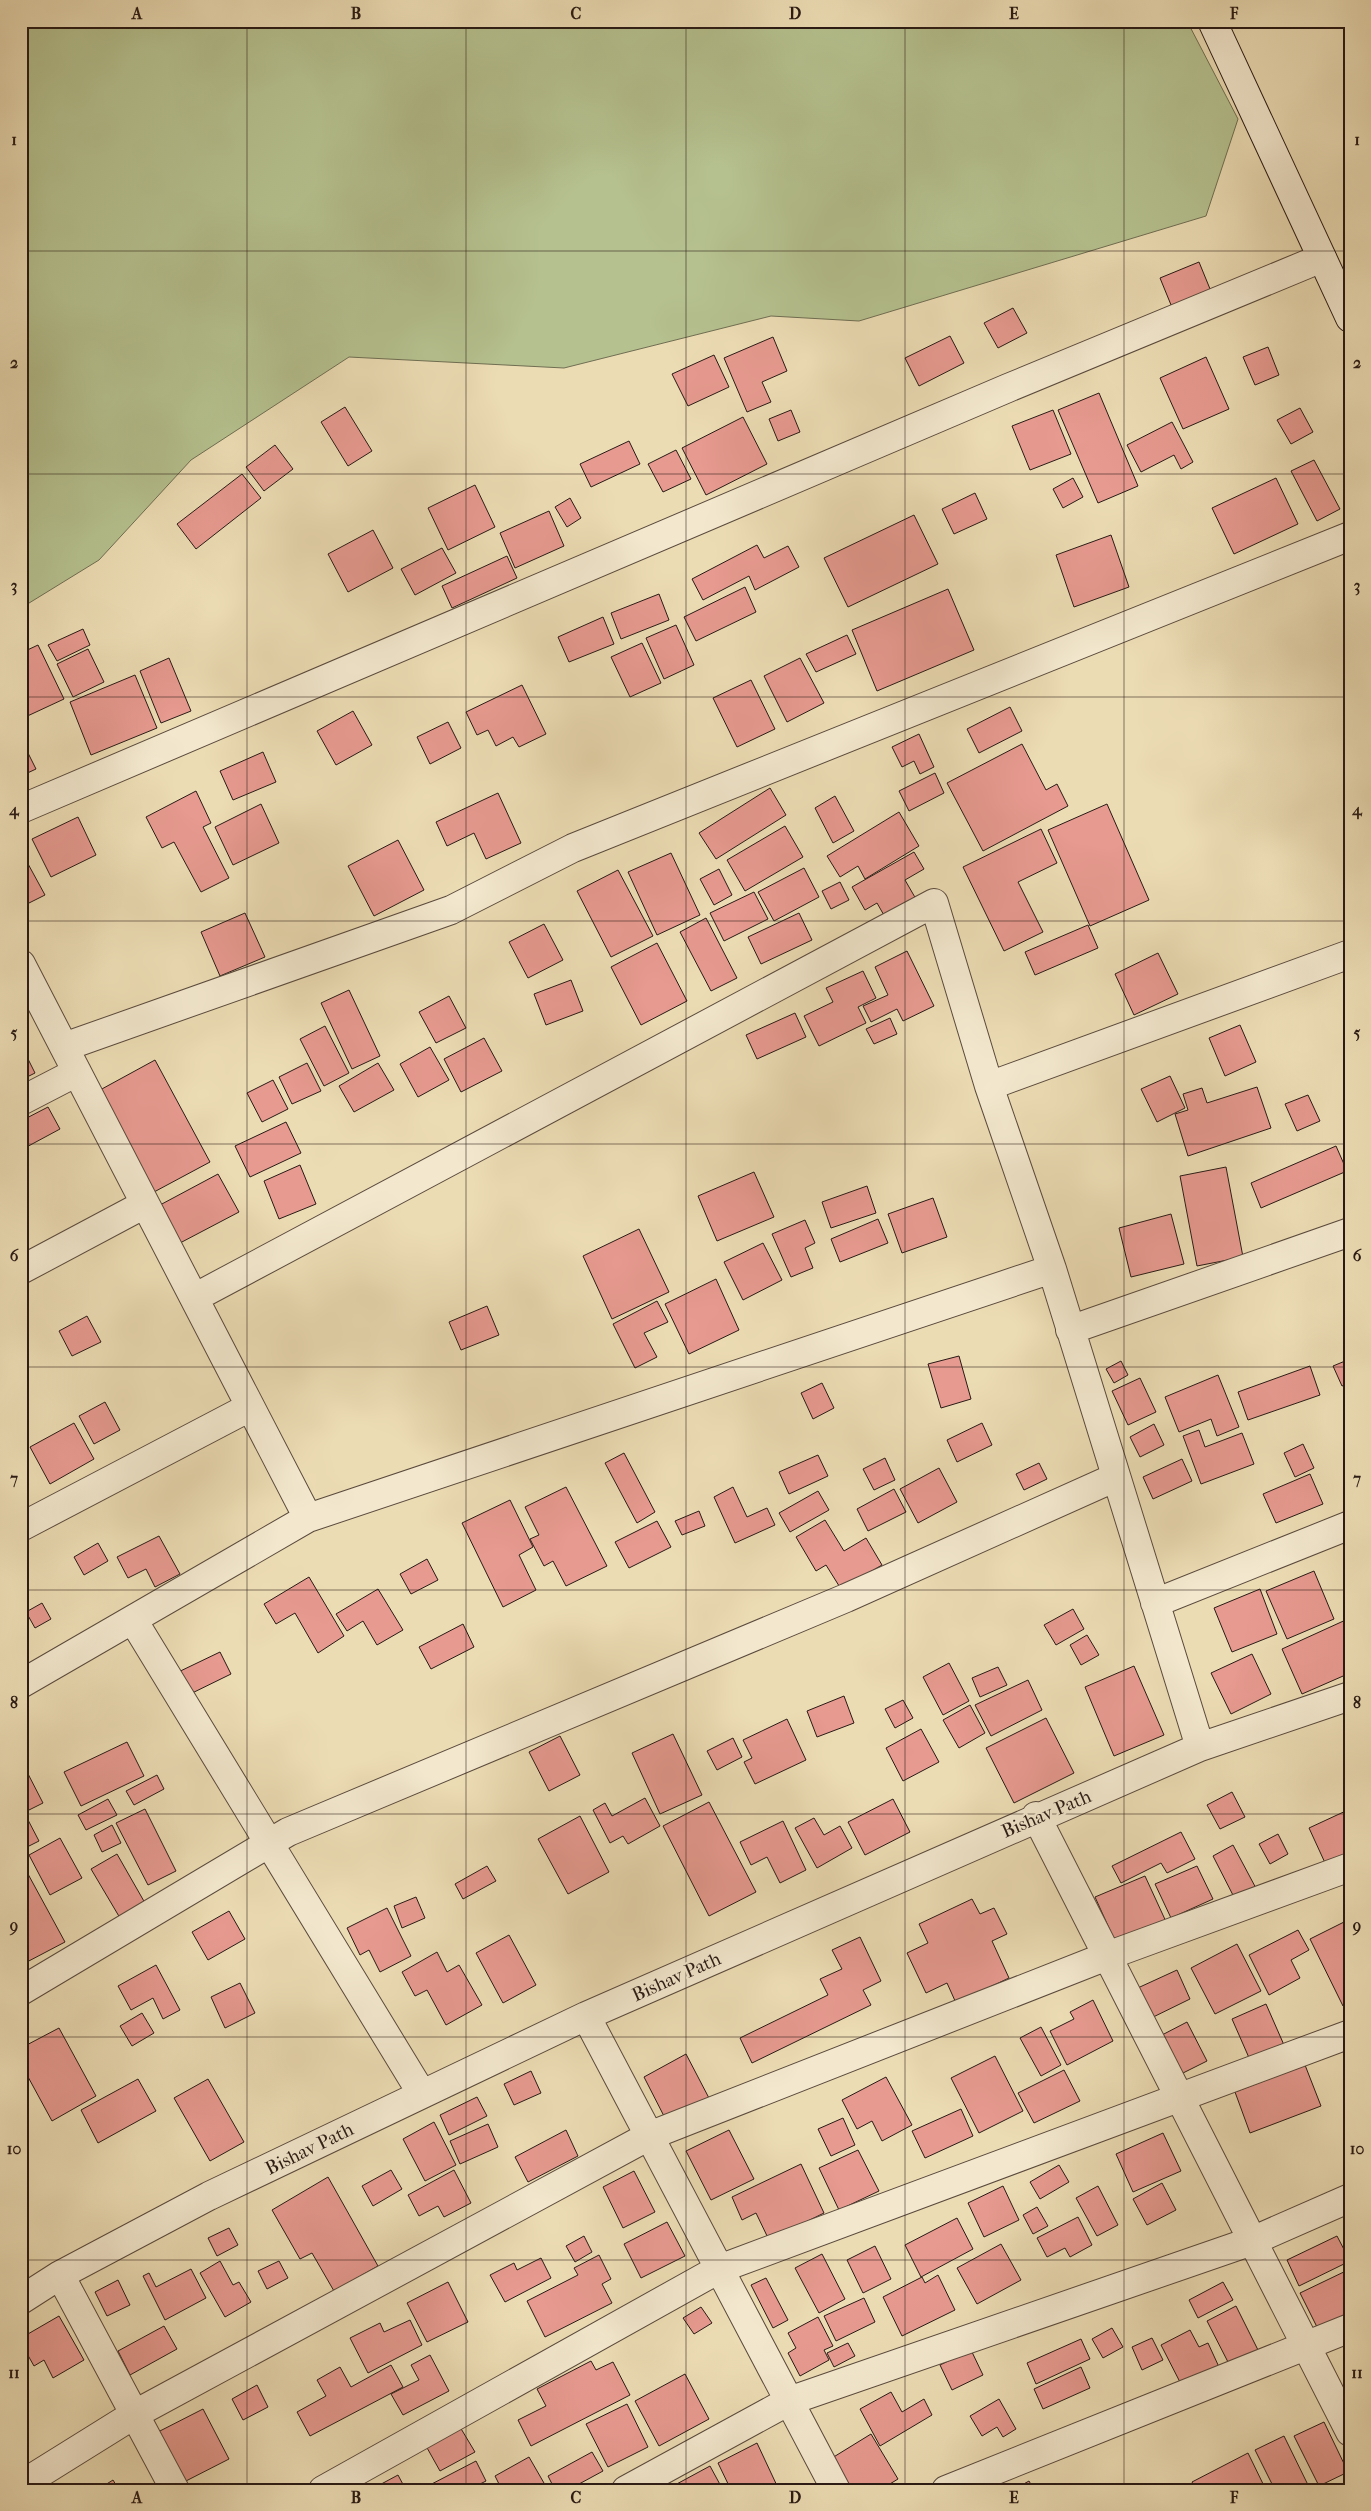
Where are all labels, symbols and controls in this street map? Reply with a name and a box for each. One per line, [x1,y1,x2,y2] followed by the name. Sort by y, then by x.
[131,4,143,23] text: A
[351,4,361,23] text: B
[571,4,582,23] text: C
[789,4,801,23] text: D
[1009,4,1019,23] text: E
[1229,4,1239,23] text: F
[11,130,17,149] text: 1
[1354,130,1360,149] text: 1
[10,353,18,372] text: 2
[1353,353,1361,372] text: 2
[11,576,17,596] text: 3
[1354,576,1360,596] text: 3
[8,800,20,820] text: 4
[1351,800,1363,820] text: 4
[11,1023,18,1042] text: 5
[1354,1023,1361,1042] text: 5
[10,1246,19,1265] text: 6
[1353,1246,1362,1265] text: 6
[9,1469,18,1488] text: 7
[1352,1469,1361,1488] text: 7
[10,1693,18,1712] text: 8
[1353,1693,1361,1712] text: 8
[998,1785,1095,1843] street label: Bishav Path
[9,1916,18,1936] text: 9
[1352,1916,1361,1936] text: 9
[628,1947,725,2006] street label: Bishav Path
[262,2118,357,2180] street label: Bishav Path
[7,2139,21,2158] text: 10
[1350,2139,1364,2158] text: 10
[8,2363,20,2382] text: 11
[1351,2363,1363,2382] text: 11
[131,2488,143,2507] text: A
[351,2488,361,2507] text: B
[571,2488,582,2507] text: C
[789,2488,801,2507] text: D
[1009,2488,1019,2507] text: E
[1229,2488,1239,2507] text: F

